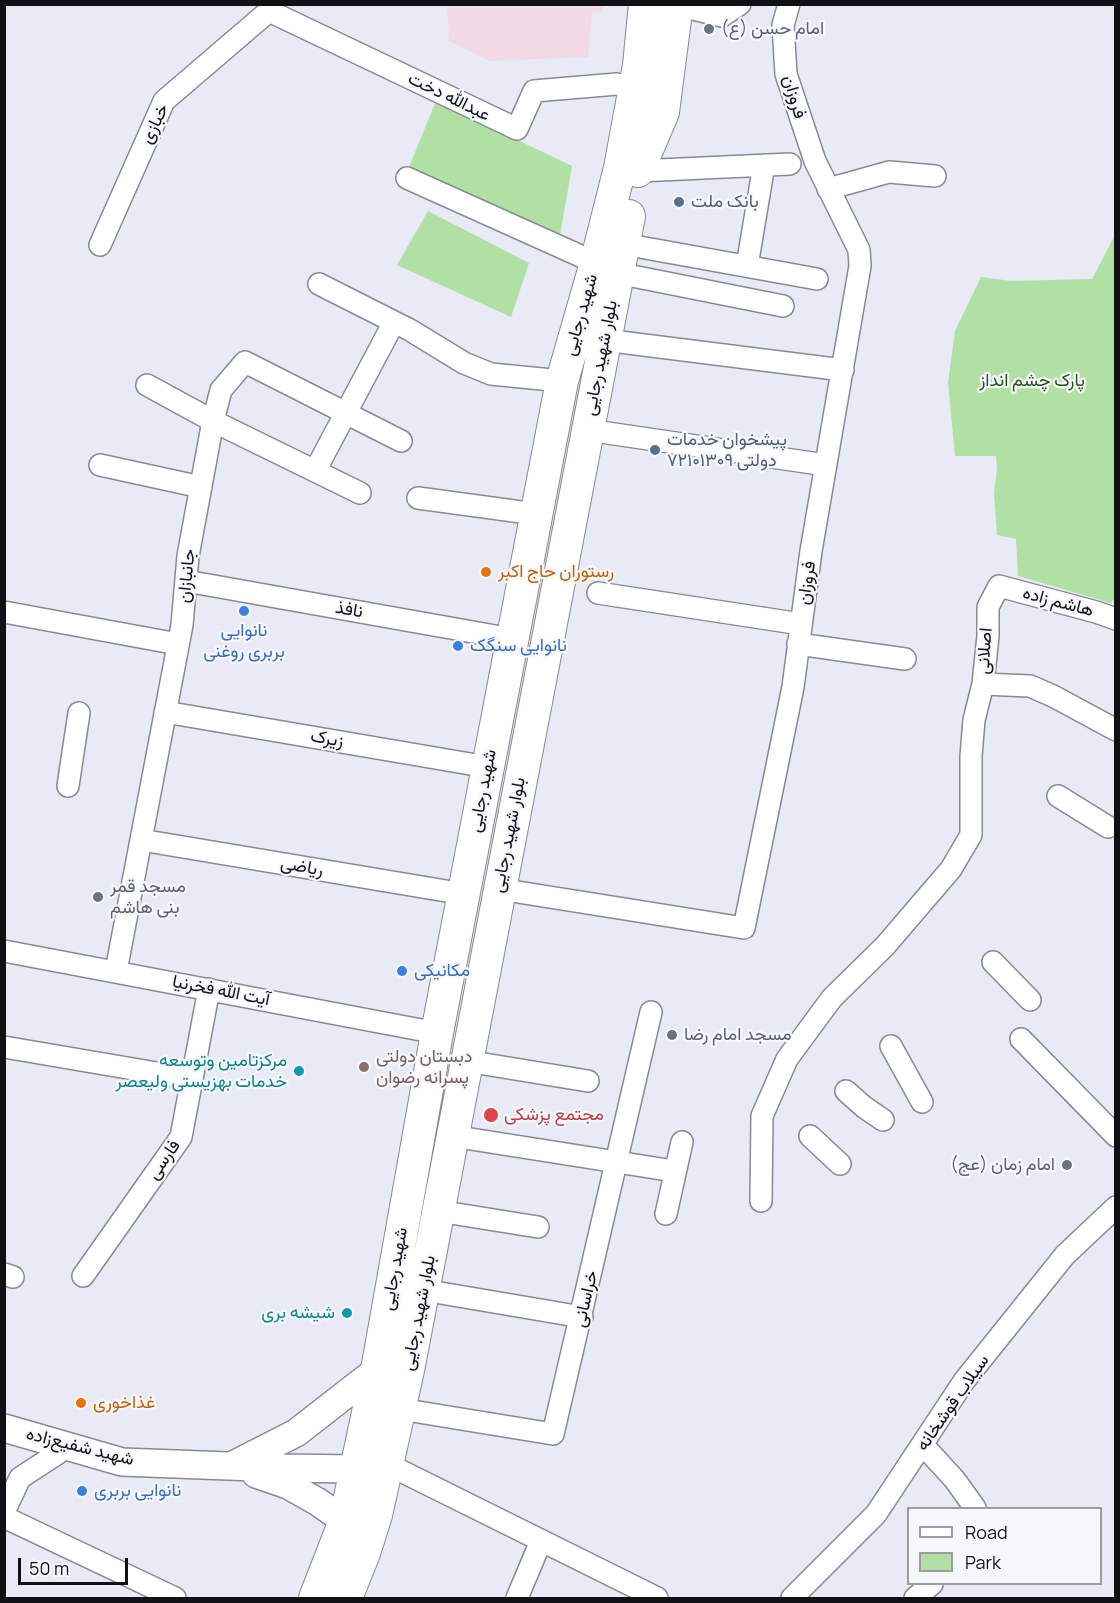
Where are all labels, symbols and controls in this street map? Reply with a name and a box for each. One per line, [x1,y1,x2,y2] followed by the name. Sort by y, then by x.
[721,18,824,40] place label: امام حسن (ع)
[702,22,716,36] marker: امام حسن (ع)
[404,68,494,126] street label: عبدالله دخت
[778,73,810,121] street label: فروزان
[136,100,174,148] street label: خبازی
[691,191,759,213] place label: بانک ملت
[672,195,686,209] marker: بانک ملت
[559,272,603,358] street label: شهید رجایی
[579,298,623,418] street label: بلوار شهید رجایی
[979,370,1085,392] park label: پارک چشم انداز
[667,429,787,472] place label: پیشخوان خدمات دولتی ۷۲۱۰۱۳۰۹
[648,443,662,457] marker: پیشخوان خدمات دولتی ۷۲۱۰۱۳۰۹
[173,548,201,604] street label: جانبازان
[793,560,821,606] street label: فروزان
[498,561,614,583] place label: رستوران حاج اکبر
[479,565,493,579] marker: رستوران حاج اکبر
[1020,582,1096,622] street label: هاشم زاده
[334,597,364,623] street label: نافذ
[237,604,251,618] marker: نانوایی بربری روغنی
[203,620,285,662] place label: نانوایی بربری روغنی
[973,627,997,675] street label: اصلانی
[470,635,567,657] place label: نانوایی سنگک
[451,639,465,653] marker: نانوایی سنگک
[309,725,345,753] street label: زیرک
[464,748,502,834] street label: شهید رجایی
[487,775,531,895] street label: بلوار شهید رجایی
[279,853,325,881] street label: ریاضی
[110,876,186,918] place label: مسجد قمر بنی هاشم
[91,890,105,904] marker: مسجد قمر بنی هاشم
[414,960,470,982] place label: مکانیکی
[395,964,409,978] marker: مکانیکی
[170,971,272,1011] street label: آیت الله فخرنیا
[684,1024,792,1046] place label: مسجد امام رضا
[665,1028,679,1042] marker: مسجد امام رضا
[376,1046,472,1088] place label: دبستان دولتی پسرانه رضوان
[116,1050,287,1092] place label: مرکزتامین وتوسعه خدمات بهزیستی ولیعصر
[357,1060,371,1074] marker: دبستان دولتی پسرانه رضوان
[292,1064,306,1078] marker: مرکزتامین وتوسعه خدمات بهزیستی ولیعصر
[504,1104,604,1126] place label: مجتمع پزشکی
[482,1106,500,1124] marker: مجتمع پزشکی
[143,1136,185,1184] street label: فارسی
[950,1154,1055,1176] place label: امام زمان (عج)
[1060,1158,1074,1172] marker: امام زمان (عج)
[377,1226,413,1312] street label: شهید رجایی
[397,1253,441,1373] street label: بلوار شهید رجایی
[569,1268,603,1330] street label: خراسانی
[261,1302,335,1324] place label: شیشه بری
[340,1306,354,1320] marker: شیشه بری
[912,1351,994,1455] street label: سیلاب قوشخانه
[93,1392,155,1414] place label: غذاخوری
[74,1396,88,1410] marker: غذاخوری
[24,1423,136,1471] street label: شهید شفیع‌زاده
[94,1480,181,1502] place label: نانوایی بربری
[75,1484,89,1498] marker: نانوایی بربری
[907,1507,1102,1585] legend
[965,1520,1008,1544] text: Road
[21,1546,130,1584] scale bar
[965,1550,1001,1574] text: Park
[29,1556,69,1580] text: 50 m

